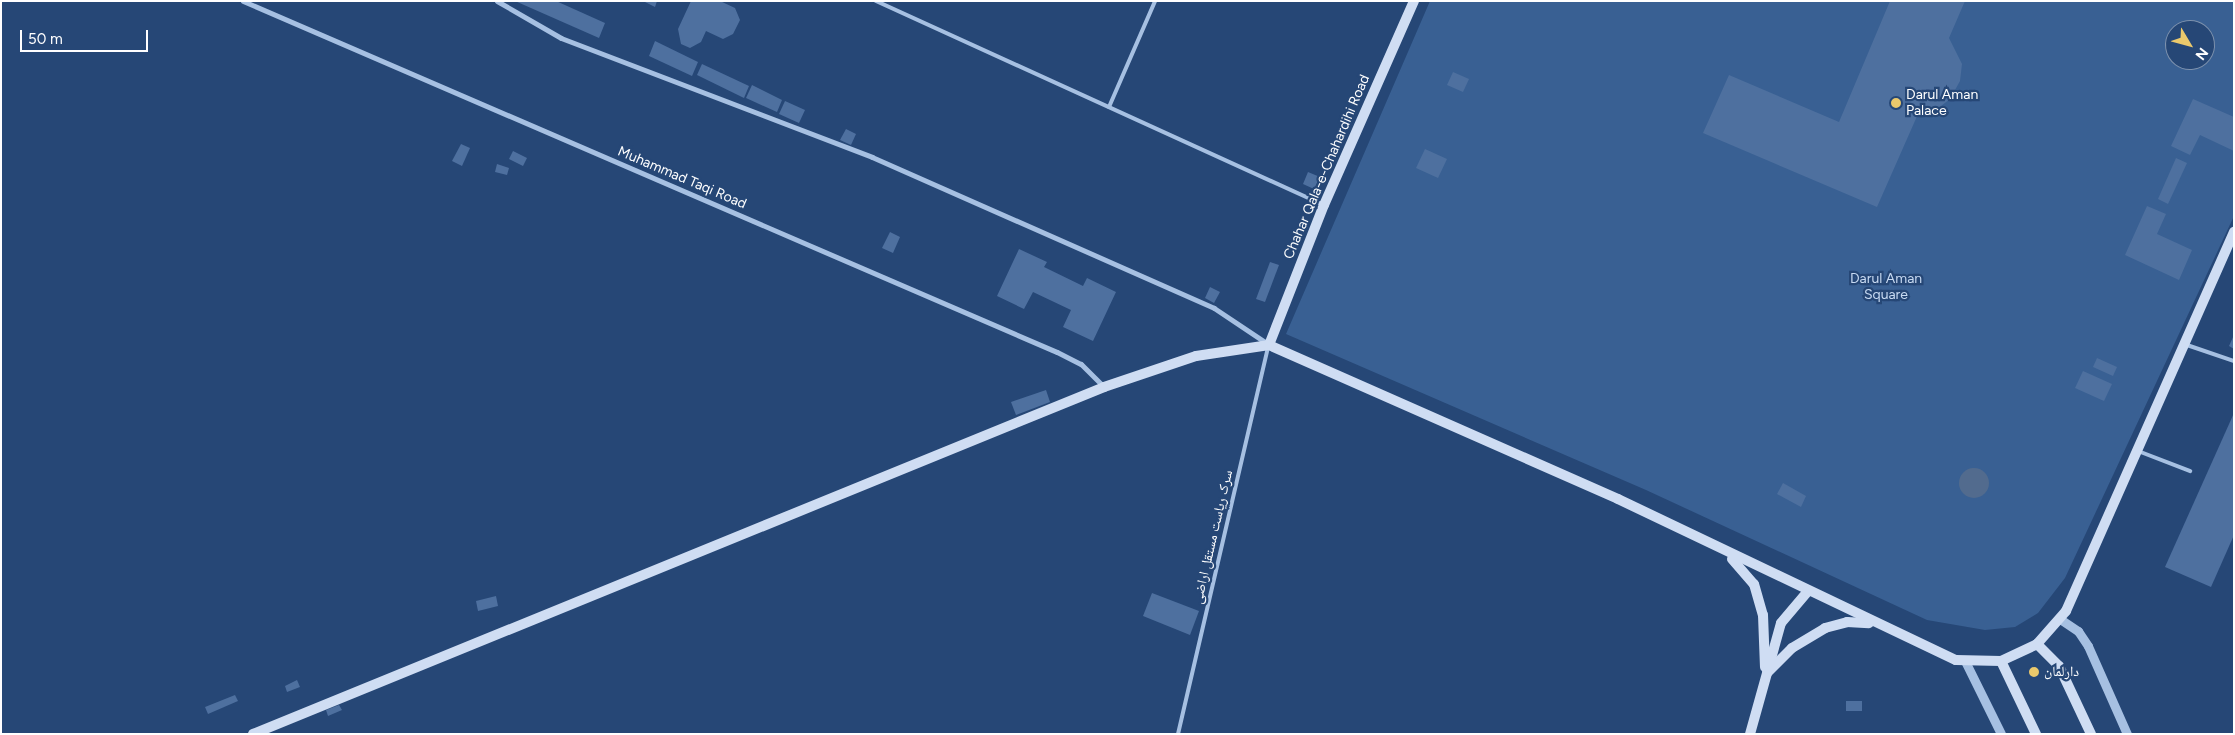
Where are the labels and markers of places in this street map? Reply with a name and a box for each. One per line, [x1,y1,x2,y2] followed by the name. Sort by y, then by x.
[1906,87,1978,120] place label: Darul Aman Palace
[1890,97,1902,109] marker: Darul Aman Palace
[2044,664,2079,680] place label: دارلمان
[2028,666,2040,678] marker: دارلمان

